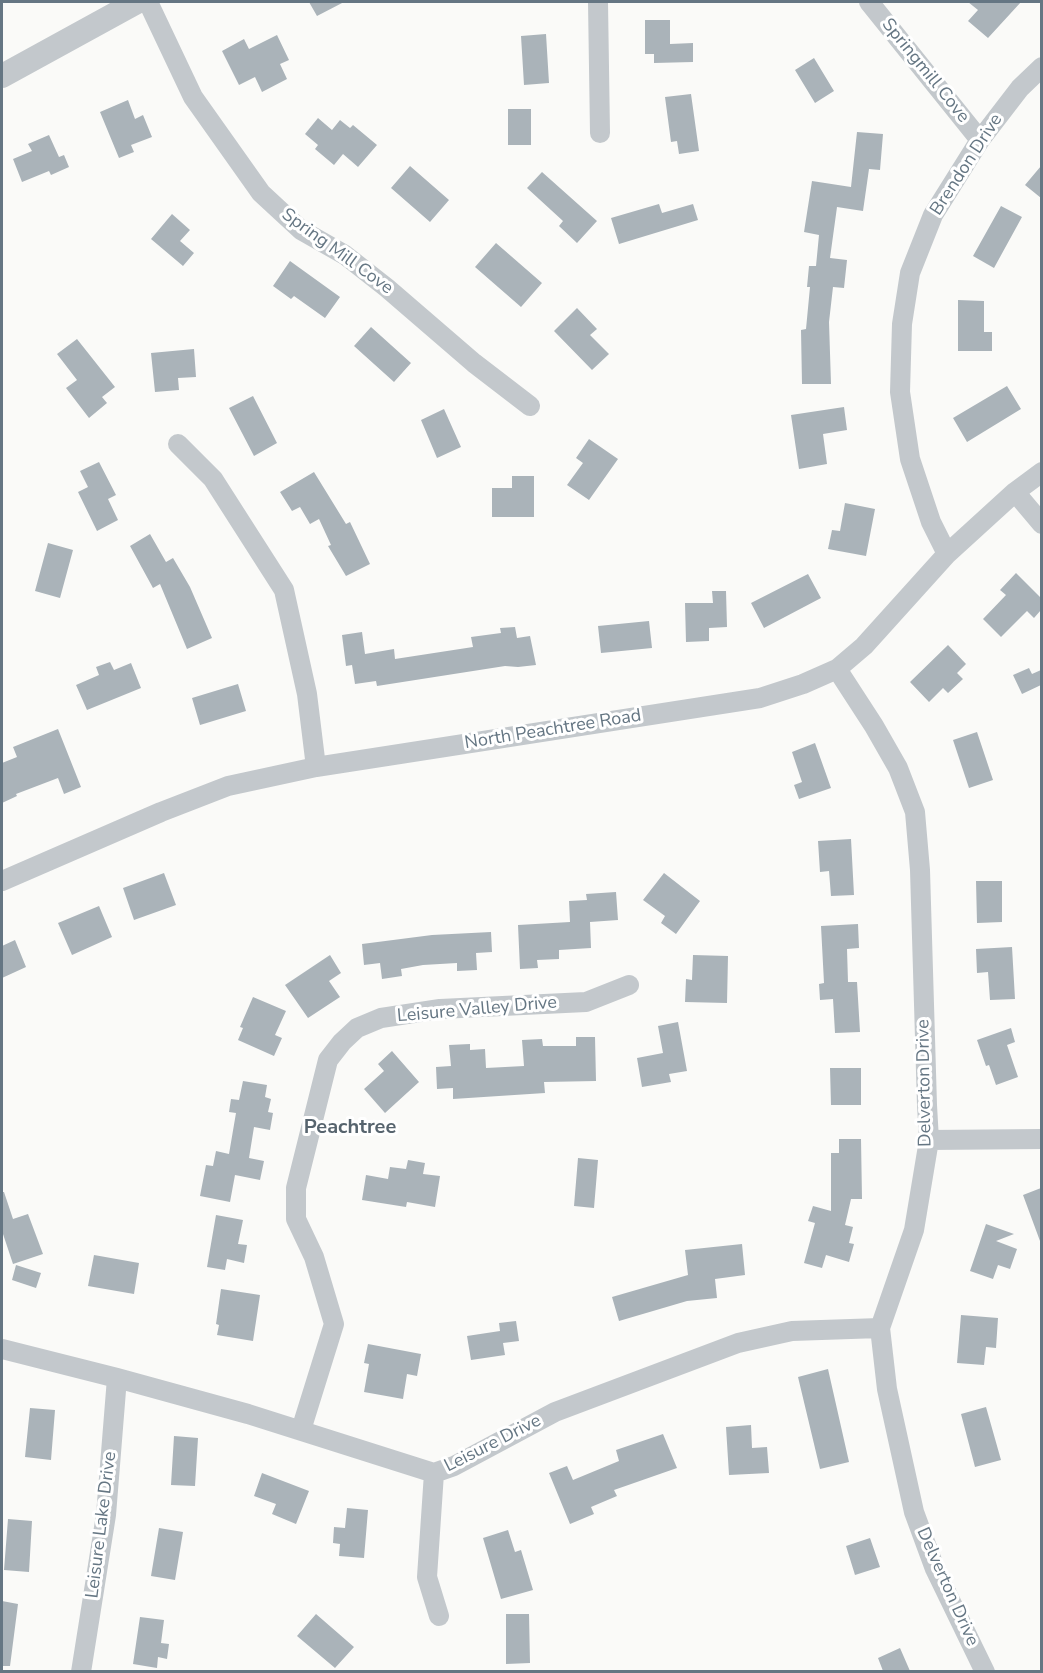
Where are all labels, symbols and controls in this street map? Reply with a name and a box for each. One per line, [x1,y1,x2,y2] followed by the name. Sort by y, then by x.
[876,15,974,127] street label: Springmill Cove
[926,110,1008,220] street label: Brendon Drive
[277,204,397,300] street label: Spring Mill Cove
[463,705,643,755] street label: North Peachtree Road
[396,992,558,1028] street label: Leisure Valley Drive
[913,1019,937,1147] street label: Delverton Drive
[304,1116,396,1140] district label: Peachtree
[441,1410,545,1478] street label: Leisure Drive
[82,1450,122,1600] street label: Leisure Lake Drive
[911,1524,983,1650] street label: Delverton Drive

